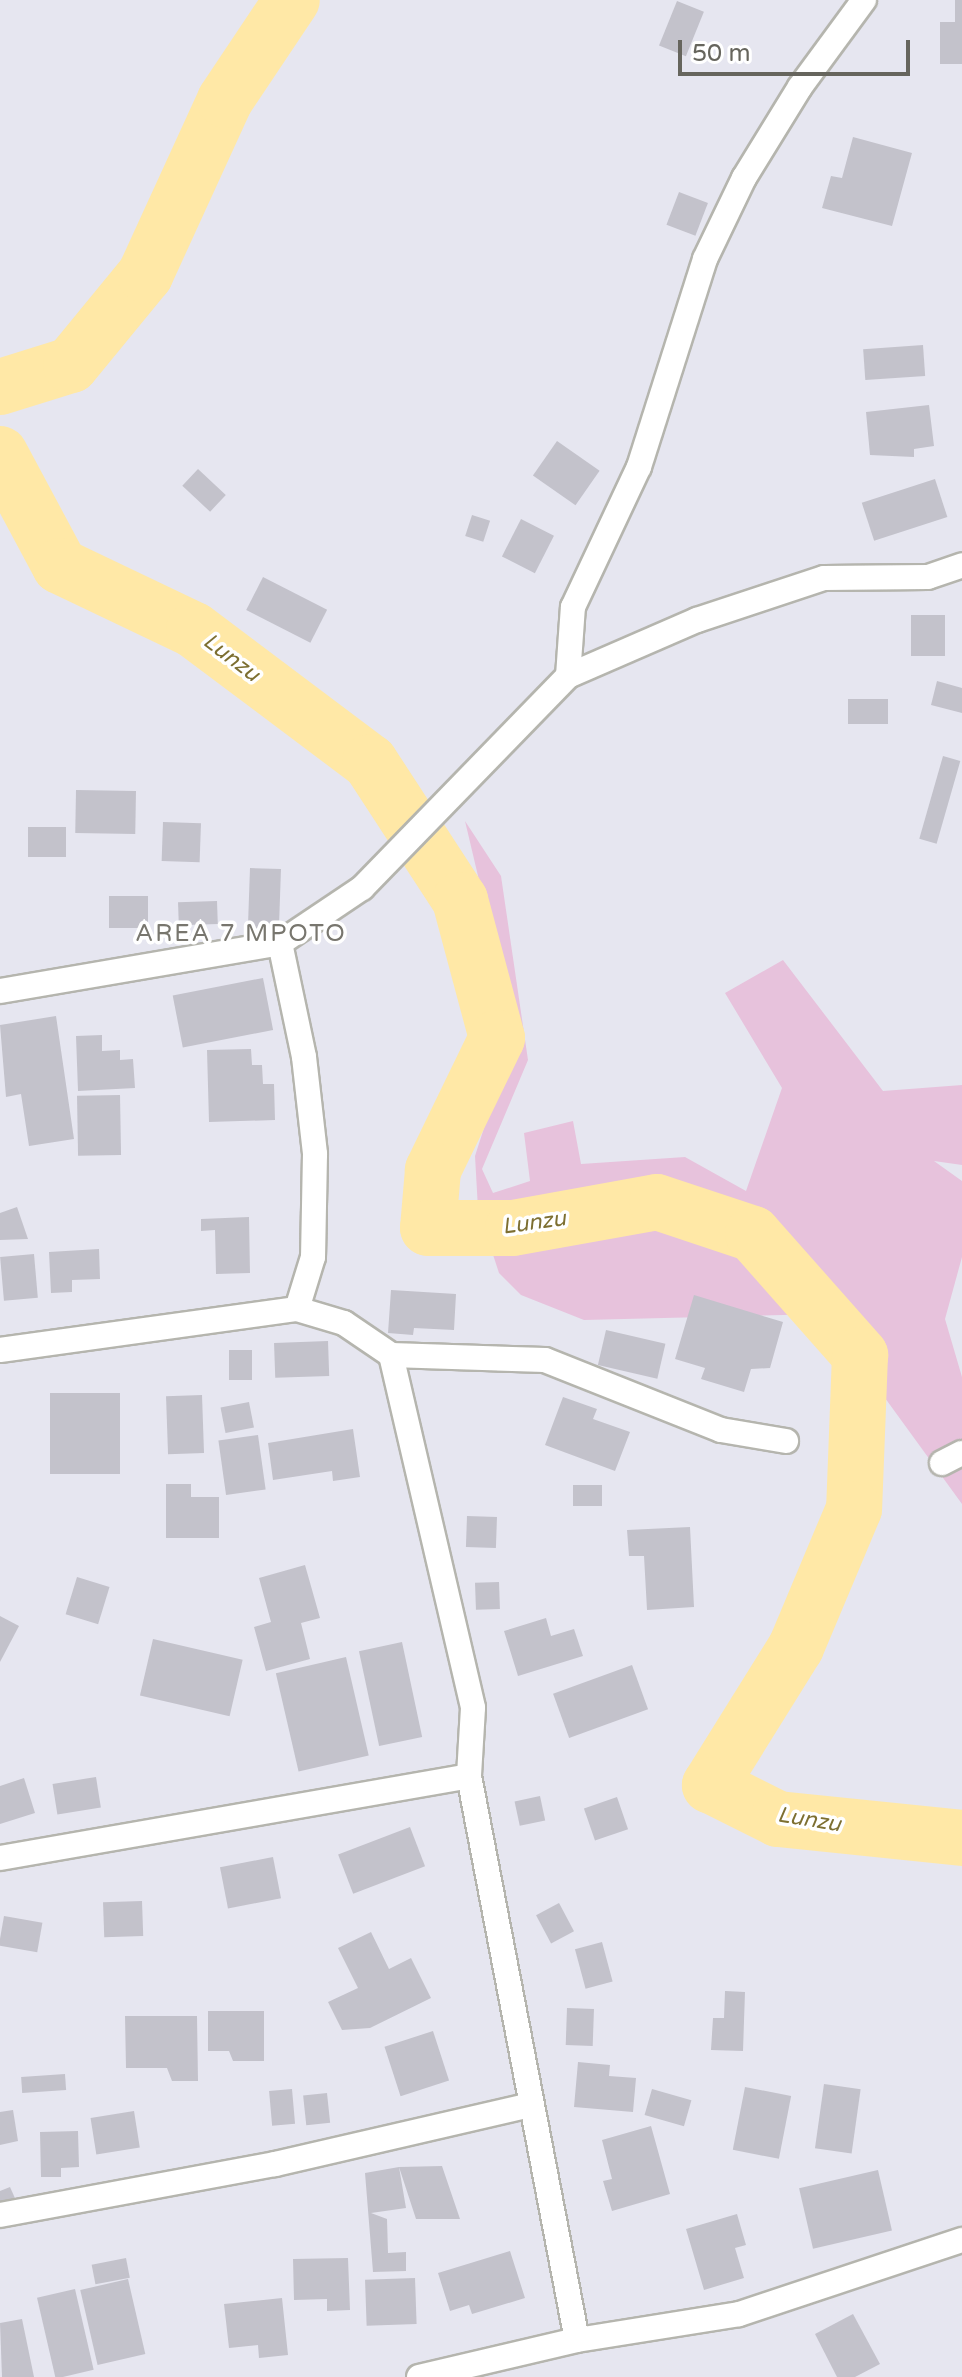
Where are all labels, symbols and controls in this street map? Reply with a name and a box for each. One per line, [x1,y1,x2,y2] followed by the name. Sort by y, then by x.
[682,24,914,74] scale bar
[692,39,750,68] text: 50 m
[198,628,264,688] water label: Lunzu
[135,920,347,948] district label: AREA 7 MPOTO
[501,1205,567,1241] water label: Lunzu
[775,1802,843,1838] water label: Lunzu

